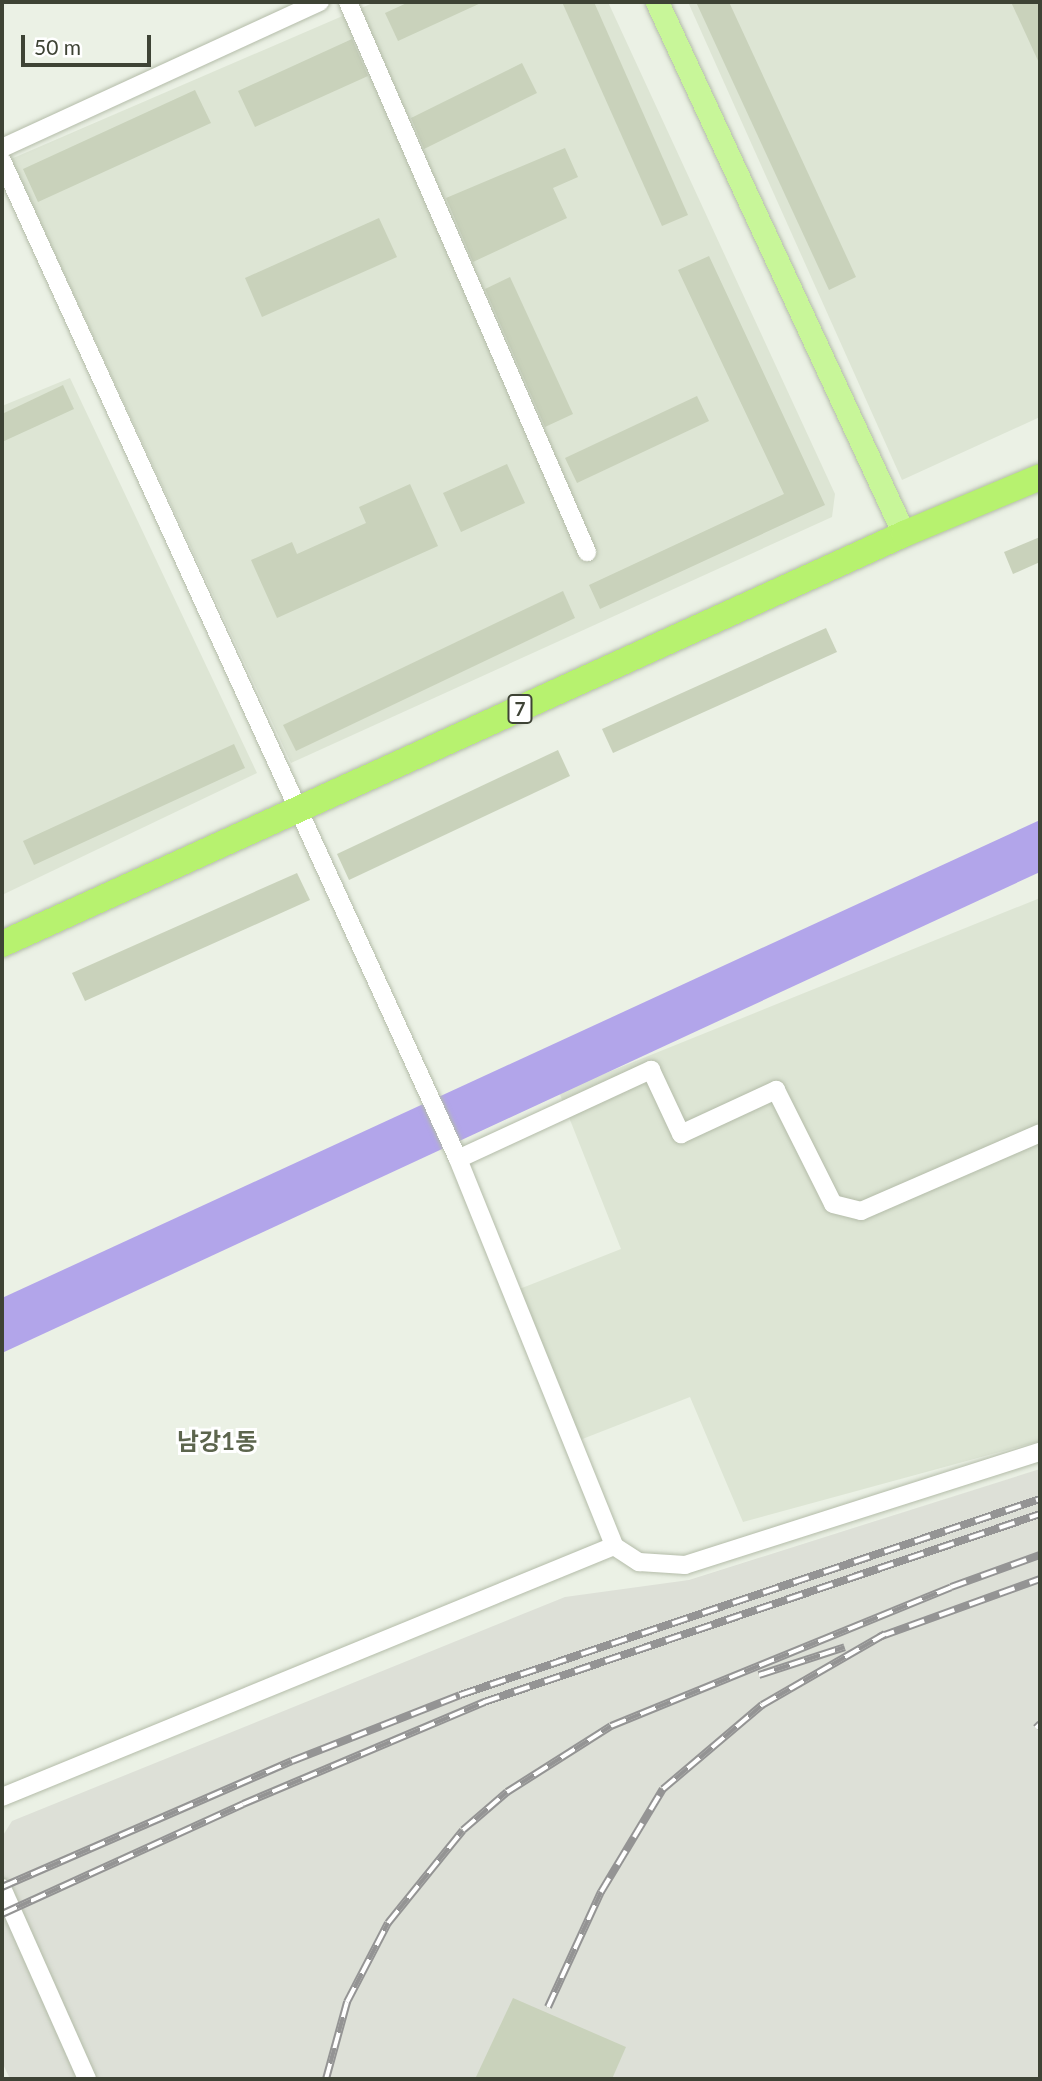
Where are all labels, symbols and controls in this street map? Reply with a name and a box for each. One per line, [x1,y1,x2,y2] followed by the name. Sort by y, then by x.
[24,21,154,65] scale bar
[34,34,81,59] text: 50 m
[506,694,534,724] road number: 7
[177,1427,257,1455] district label: 남강1동

